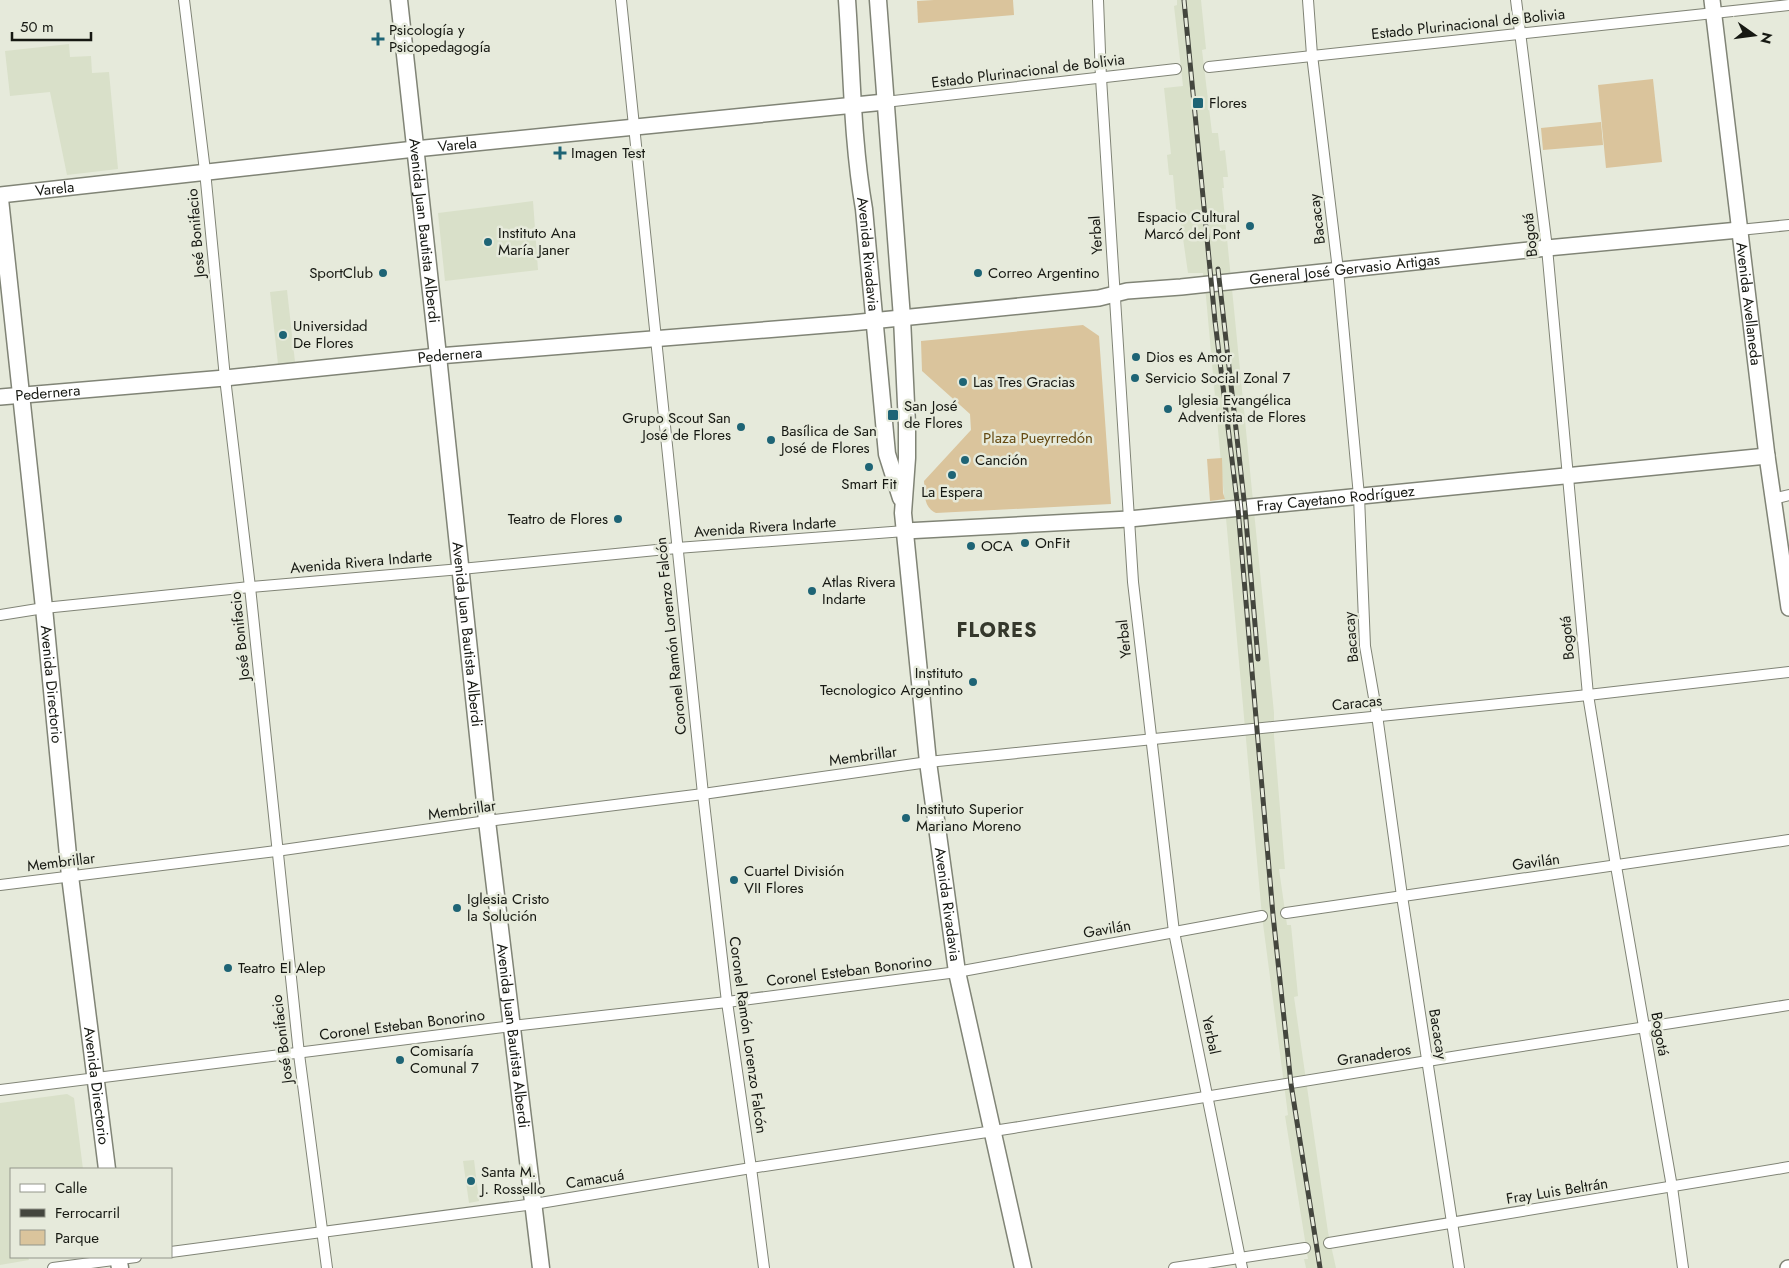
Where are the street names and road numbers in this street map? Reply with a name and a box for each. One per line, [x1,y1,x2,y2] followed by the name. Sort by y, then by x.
[1370,3,1566,45] street label: Estado Plurinacional de Bolivia
[930,48,1126,94] street label: Estado Plurinacional de Bolivia
[437,132,478,158] street label: Varela
[403,137,445,324] street label: Avenida Juan Bautista Alberdi
[34,176,75,202] street label: Varela
[181,188,211,280] street label: José Bonifacio
[1303,192,1331,246] street label: Bacacay
[851,195,885,312] street label: Avenida Rivadavia
[1517,212,1543,258] street label: Bogotá
[1084,215,1108,255] street label: Yerbal
[1730,241,1767,367] street label: Avenida Avellaneda
[1248,248,1441,291] street label: General José Gervasio Artigas
[417,341,483,369] street label: Pedernera
[15,379,81,407] street label: Pedernera
[1256,480,1416,517] street label: Fray Cayetano Rodríguez
[693,511,837,543] street label: Avenida Rivera Indarte
[650,536,692,736] street label: Coronel Ramón Lorenzo Falcón
[447,541,488,728] street label: Avenida Juan Bautista Alberdi
[289,545,433,579] street label: Avenida Rivera Indarte
[224,591,256,683] street label: José Bonifacio
[1338,610,1364,663] street label: Bacacay
[1554,615,1580,661] street label: Bogotá
[1111,618,1137,660] street label: Yerbal
[35,624,68,744] street label: Avenida Directorio
[1331,689,1383,717] street label: Caracas
[828,740,899,772] street label: Membrillar
[427,794,498,826] street label: Membrillar
[929,846,966,963] street label: Avenida Rivadavia
[26,847,97,877] street label: Membrillar
[1511,848,1561,876] street label: Gavilán
[1082,914,1132,944] street label: Gavilán
[723,935,773,1135] street label: Coronel Ramón Lorenzo Falcón
[491,942,535,1129] street label: Avenida Juan Bautista Alberdi
[765,950,933,992] street label: Coronel Esteban Bonorino
[266,993,299,1087] street label: José Bonifacio
[318,1004,486,1046] street label: Coronel Esteban Bonorino
[1423,1007,1453,1061] street label: Bacacay
[1645,1010,1675,1058] street label: Bogotá
[1196,1014,1226,1056] street label: Yerbal
[78,1026,115,1146] street label: Avenida Directorio
[1335,1038,1413,1072] street label: Granaderos
[564,1164,626,1194] street label: Camacuá
[1505,1172,1609,1210] street label: Fray Luis Beltrán

